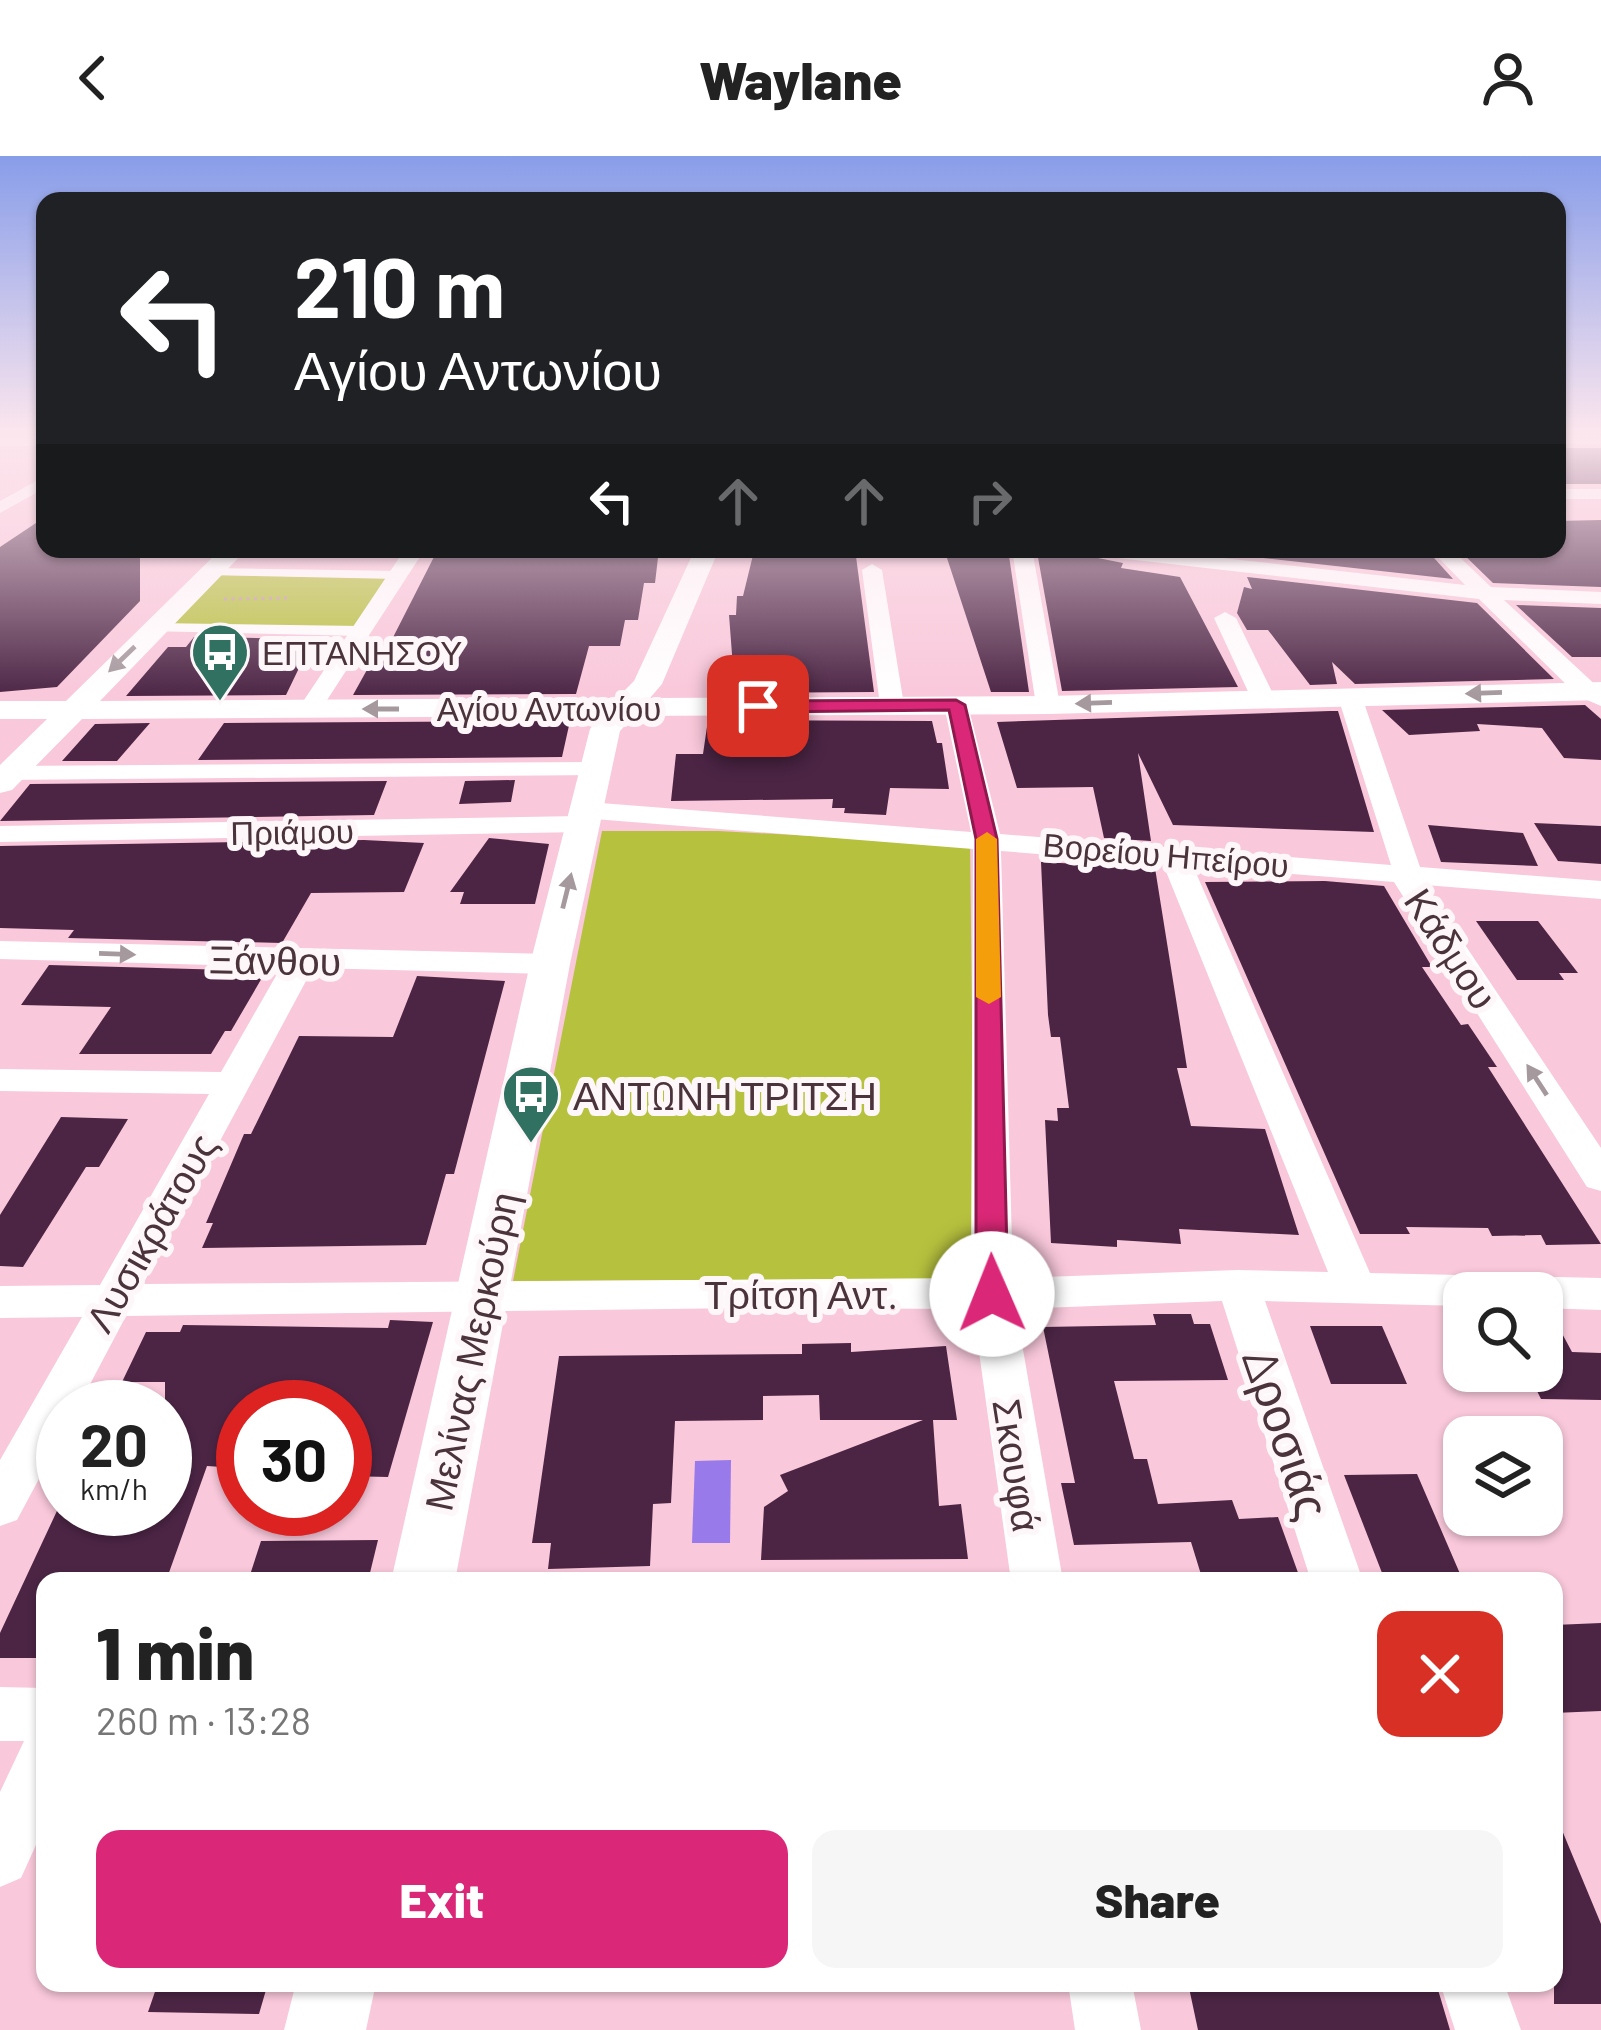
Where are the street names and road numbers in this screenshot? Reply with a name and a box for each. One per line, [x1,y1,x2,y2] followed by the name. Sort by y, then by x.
[437,688,661,728] street label: Αγίου Αντωνίου
[230,810,354,852] street label: Πριάμου
[1041,823,1291,885] street label: Βορείου Ηπείρου
[1396,879,1508,1017] street label: Κάδμου
[209,934,341,984] street label: Ξάνθου
[74,1125,226,1339] street label: Λυσικράτους
[413,1187,527,1515] street label: Μελίνας Μερκούρη
[704,1270,898,1317] street label: Τρίτση Αντ.
[1232,1340,1344,1526] street label: Δροσιάς
[984,1395,1052,1535] street label: Σκουφά

